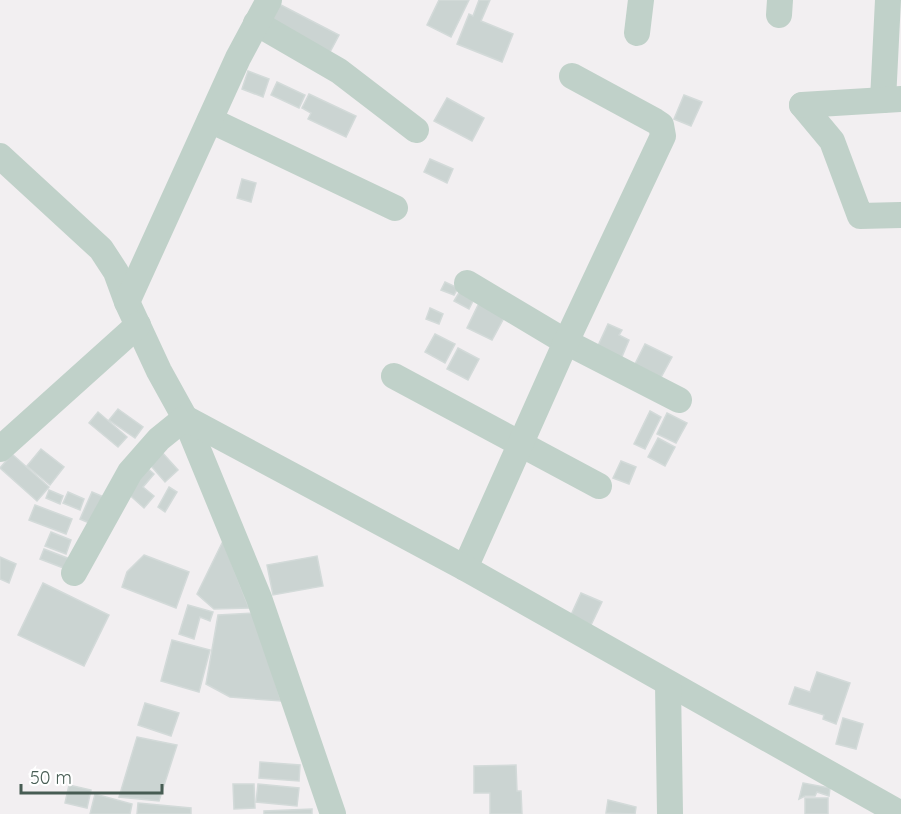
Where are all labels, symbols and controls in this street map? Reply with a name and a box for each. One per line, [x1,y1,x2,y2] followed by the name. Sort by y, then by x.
[21,757,162,795] scale bar
[30,766,72,789] text: 50 m

